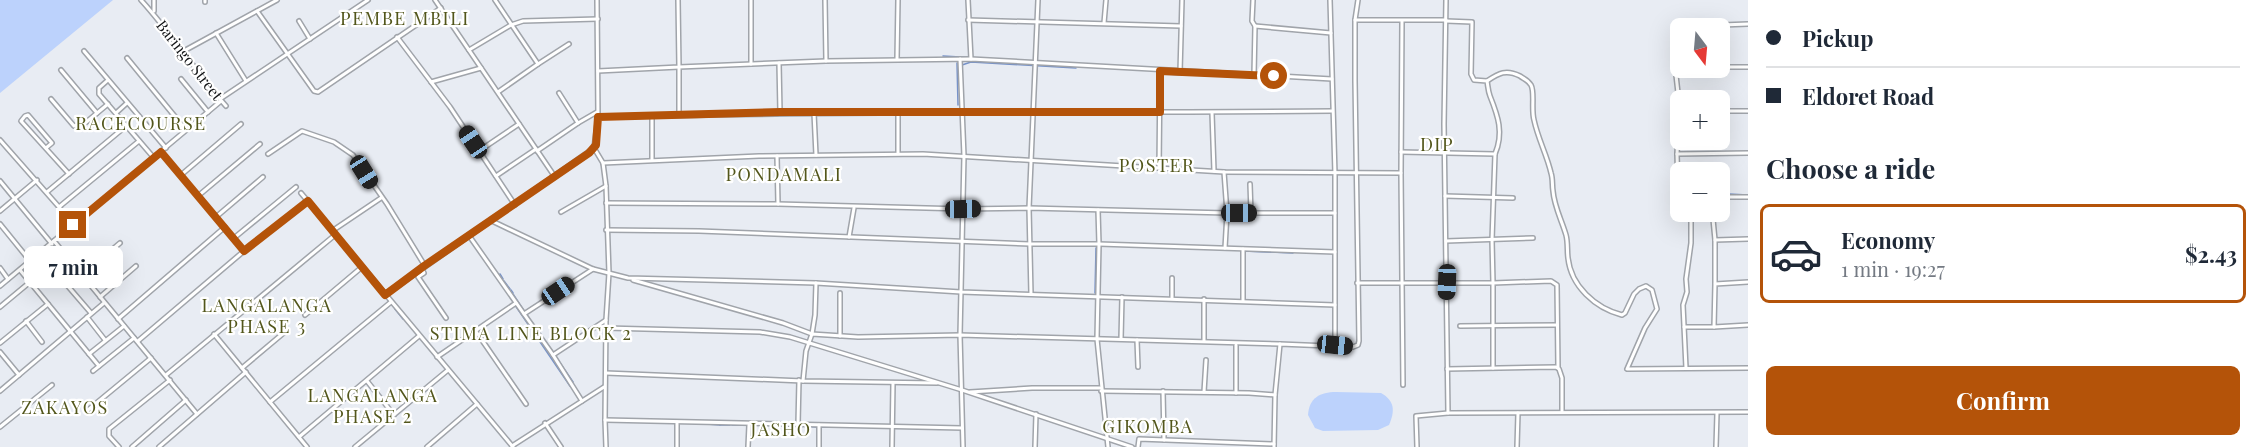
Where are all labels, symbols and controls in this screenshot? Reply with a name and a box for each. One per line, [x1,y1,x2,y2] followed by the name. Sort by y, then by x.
[340,6,470,30] district label: PEMBE MBILI
[152,16,228,105] street label: Baringo Street
[1670,18,1730,78] north arrow
[1670,18,1730,222] map controls
[1802,23,1873,53] text: Pickup
[1260,62,1287,89] route start
[1802,81,1934,111] text: Eldoret Road
[1670,90,1730,150] button: +
[75,111,207,135] district label: RACECOURSE
[455,122,491,162] car
[1420,132,1454,156] district label: DIP
[1766,150,1935,186] text: Choose a ride
[347,152,381,192] car
[1119,153,1195,177] district label: POSTER
[726,162,842,186] district label: PONDAMALI
[1670,162,1730,222] button: −
[945,200,981,218] car
[1221,204,1257,222] car
[59,211,86,238] route end
[1841,225,1935,255] text: Economy
[1769,227,1823,281] icon: car
[2185,239,2237,269] text: $2.43
[23,246,122,288] callout: 7 min
[48,253,99,280] text: 7 min
[1841,255,1945,282] text: 1 min · 19:27
[1437,264,1457,300] car
[538,273,578,309] car
[202,293,332,338] district label: LANGALANGA PHASE 3
[430,321,632,345] district label: STIMA LINE BLOCK 2
[1316,334,1354,356] car
[1766,366,2240,435] button: Confirm
[308,383,438,428] district label: LANGALANGA PHASE 2
[21,395,109,419] district label: ZAKAYOS
[1102,414,1194,438] district label: GIKOMBA
[749,417,812,441] district label: JASHO

